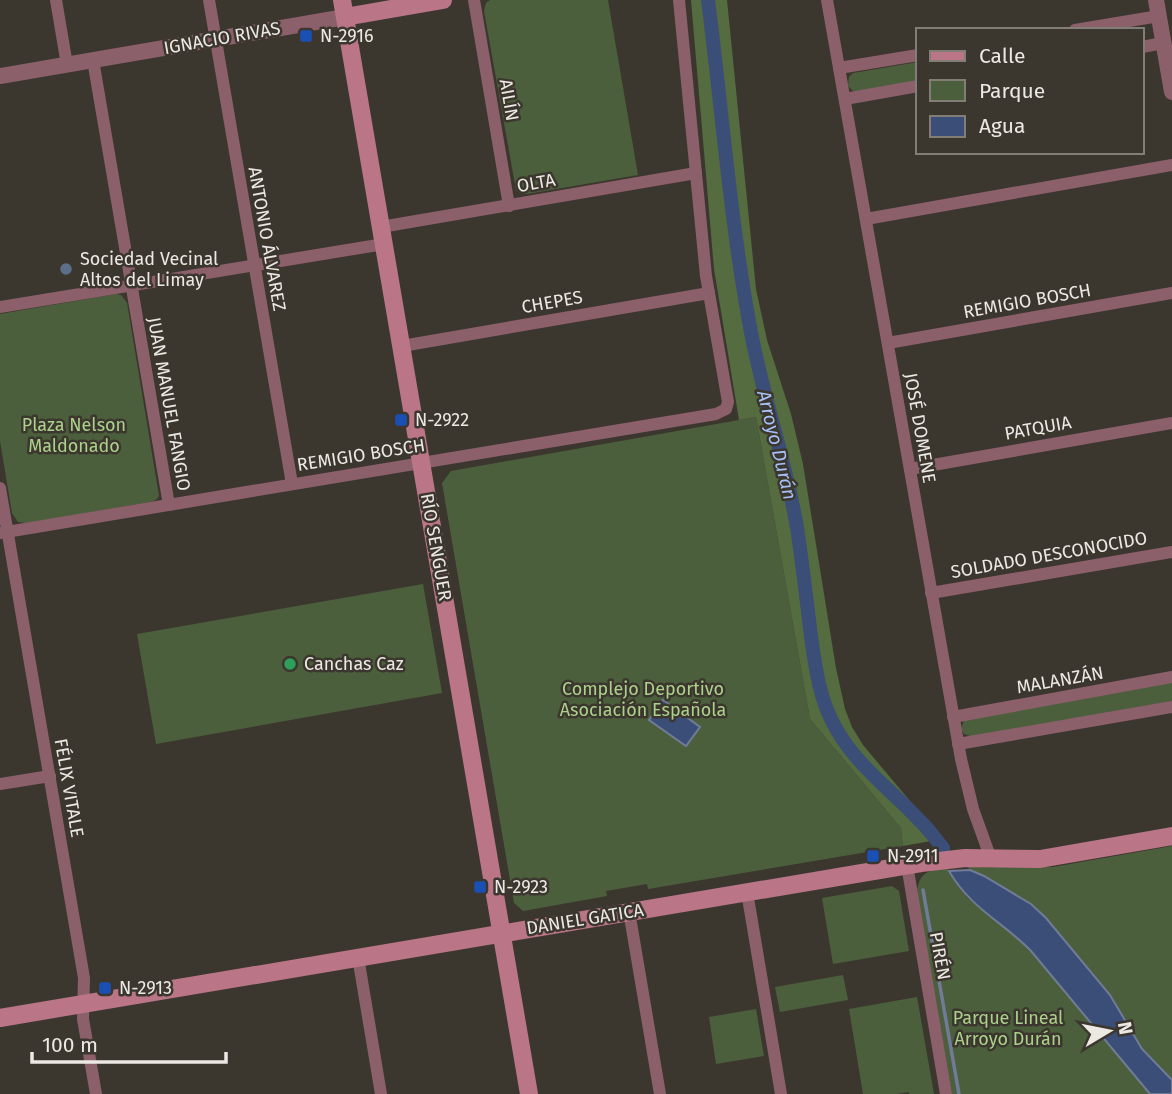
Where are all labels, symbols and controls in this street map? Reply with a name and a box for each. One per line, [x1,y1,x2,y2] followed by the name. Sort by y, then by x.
[162,17,282,59] street label: IGNACIO RIVAS
[320,25,374,47] place label: N-2916
[298,28,314,44] marker: N-2916
[916,28,1144,154] legend
[979,43,1025,69] text: Calle
[495,77,524,123] street label: AILÍN
[979,78,1045,104] text: Parque
[979,113,1025,139] text: Agua
[243,165,292,313] street label: ANTONIO ÁLVAREZ
[515,169,558,197] street label: OLTA
[80,248,218,291] place label: Sociedad Vecinal Altos del Limay
[58,261,74,277] marker: Sociedad Vecinal Altos del Limay
[961,279,1093,323] street label: REMIGIO BOSCH
[520,286,584,318] street label: CHEPES
[143,315,195,493] street label: JUAN MANUEL FANGIO
[899,371,942,485] street label: JOSÉ DOMENE
[752,387,802,502] water label: Arroyo Durán
[415,409,469,431] place label: N-2922
[1003,411,1074,445] street label: PATQUIA
[393,412,409,428] marker: N-2922
[22,414,126,457] park label: Plaza Nelson Maldonado
[295,434,427,476] street label: REMIGIO BOSCH
[416,491,457,603] street label: RÍO SENGUER
[949,527,1149,583] street label: SOLDADO DESCONOCIDO
[304,653,404,675] place label: Canchas Caz
[282,656,298,672] marker: Canchas Caz
[1015,661,1105,698] street label: MALANZÁN
[560,678,726,721] park label: Complejo Deportivo Asociación Española
[49,737,89,839] street label: FÉLIX VITALE
[887,845,939,867] place label: N-2911
[865,848,881,864] marker: N-2911
[494,876,548,898] place label: N-2923
[472,879,488,895] marker: N-2923
[525,899,646,939] street label: DANIEL GATICA
[925,930,956,982] street label: PIRÉN
[119,977,172,999] place label: N-2913
[97,980,113,996] marker: N-2913
[1074,996,1144,1066] north arrow
[953,1007,1063,1050] park label: Parque Lineal Arroyo Durán
[32,1020,226,1064] scale bar
[1113,1020,1138,1036] text: N
[42,1032,98,1058] text: 100 m

